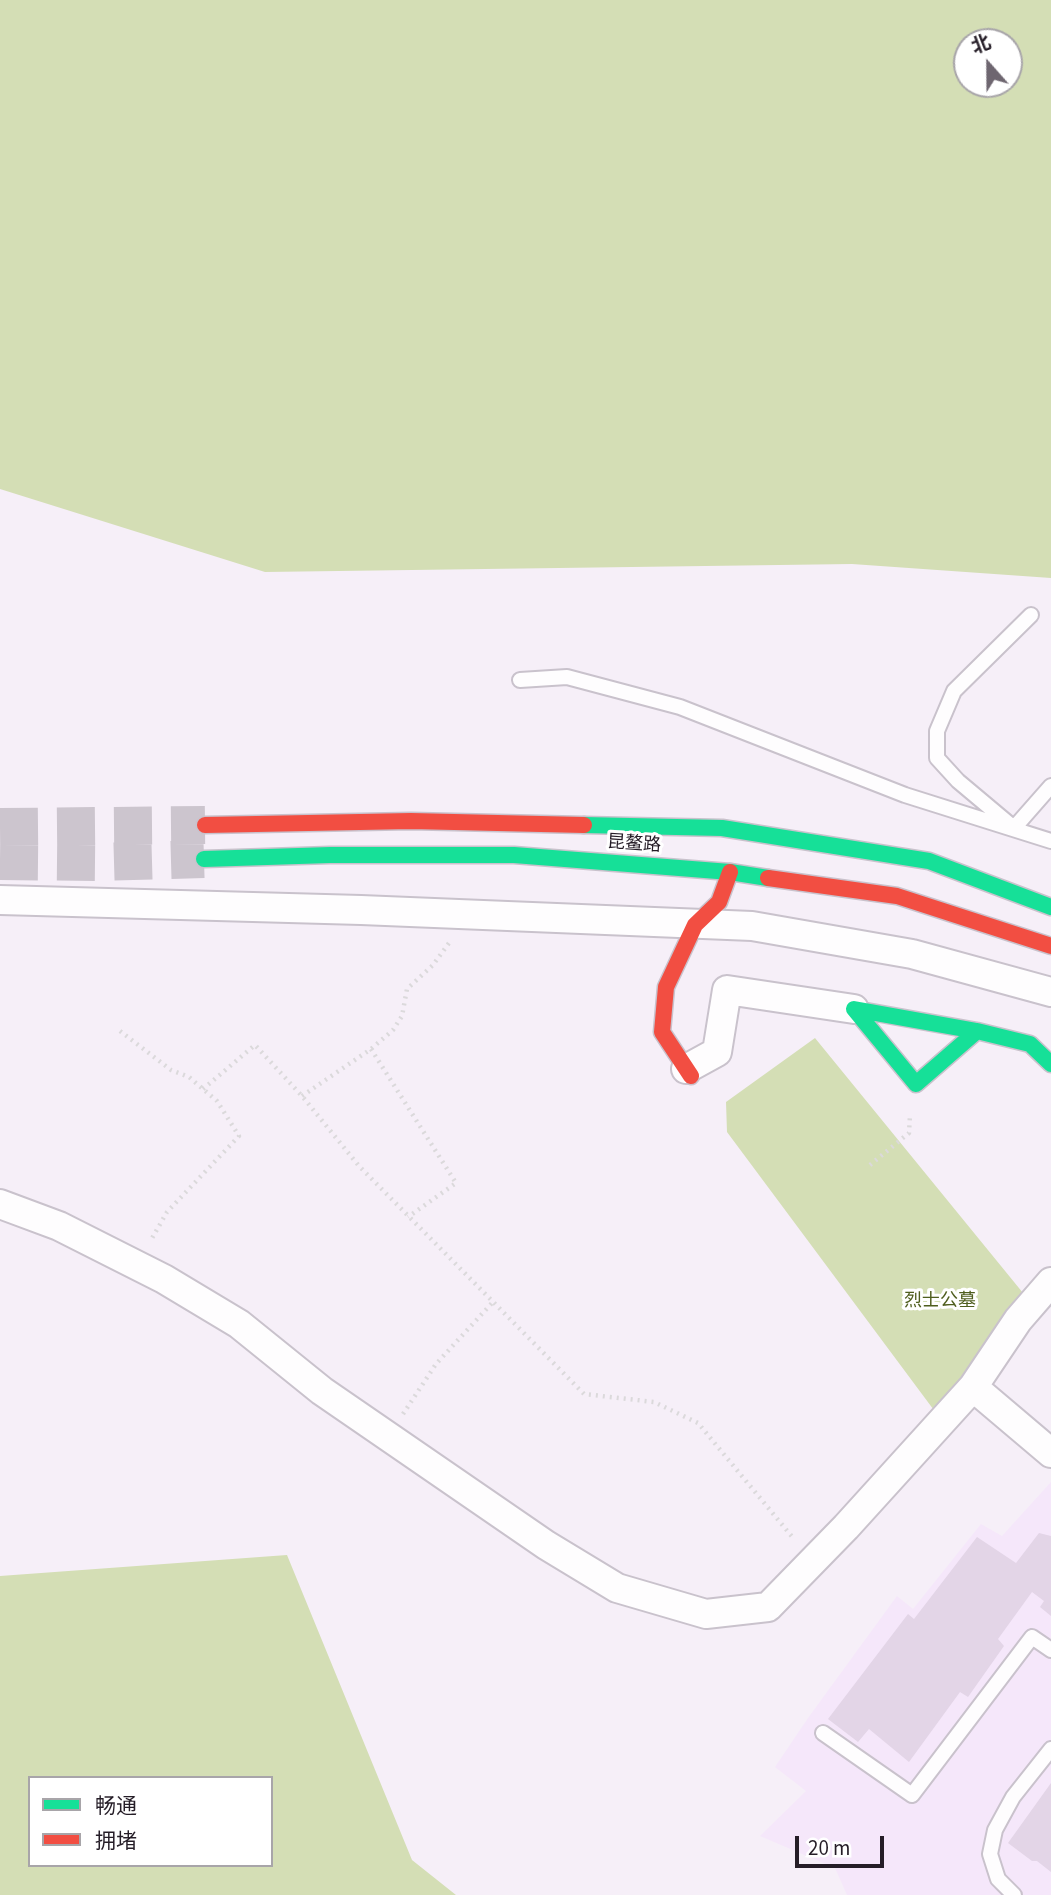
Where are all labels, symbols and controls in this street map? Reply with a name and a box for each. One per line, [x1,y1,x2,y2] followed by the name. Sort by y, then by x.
[953,28,1023,98] north arrow
[967,29,995,61] text: 北
[606,832,662,858] street label: 昆鳌路
[904,1291,976,1313] park label: 烈士公墓
[28,1776,273,1867] legend
[95,1791,137,1821] text: 畅通
[799,1822,888,1866] scale bar
[95,1826,137,1856] text: 拥堵
[808,1833,850,1863] text: 20 m

